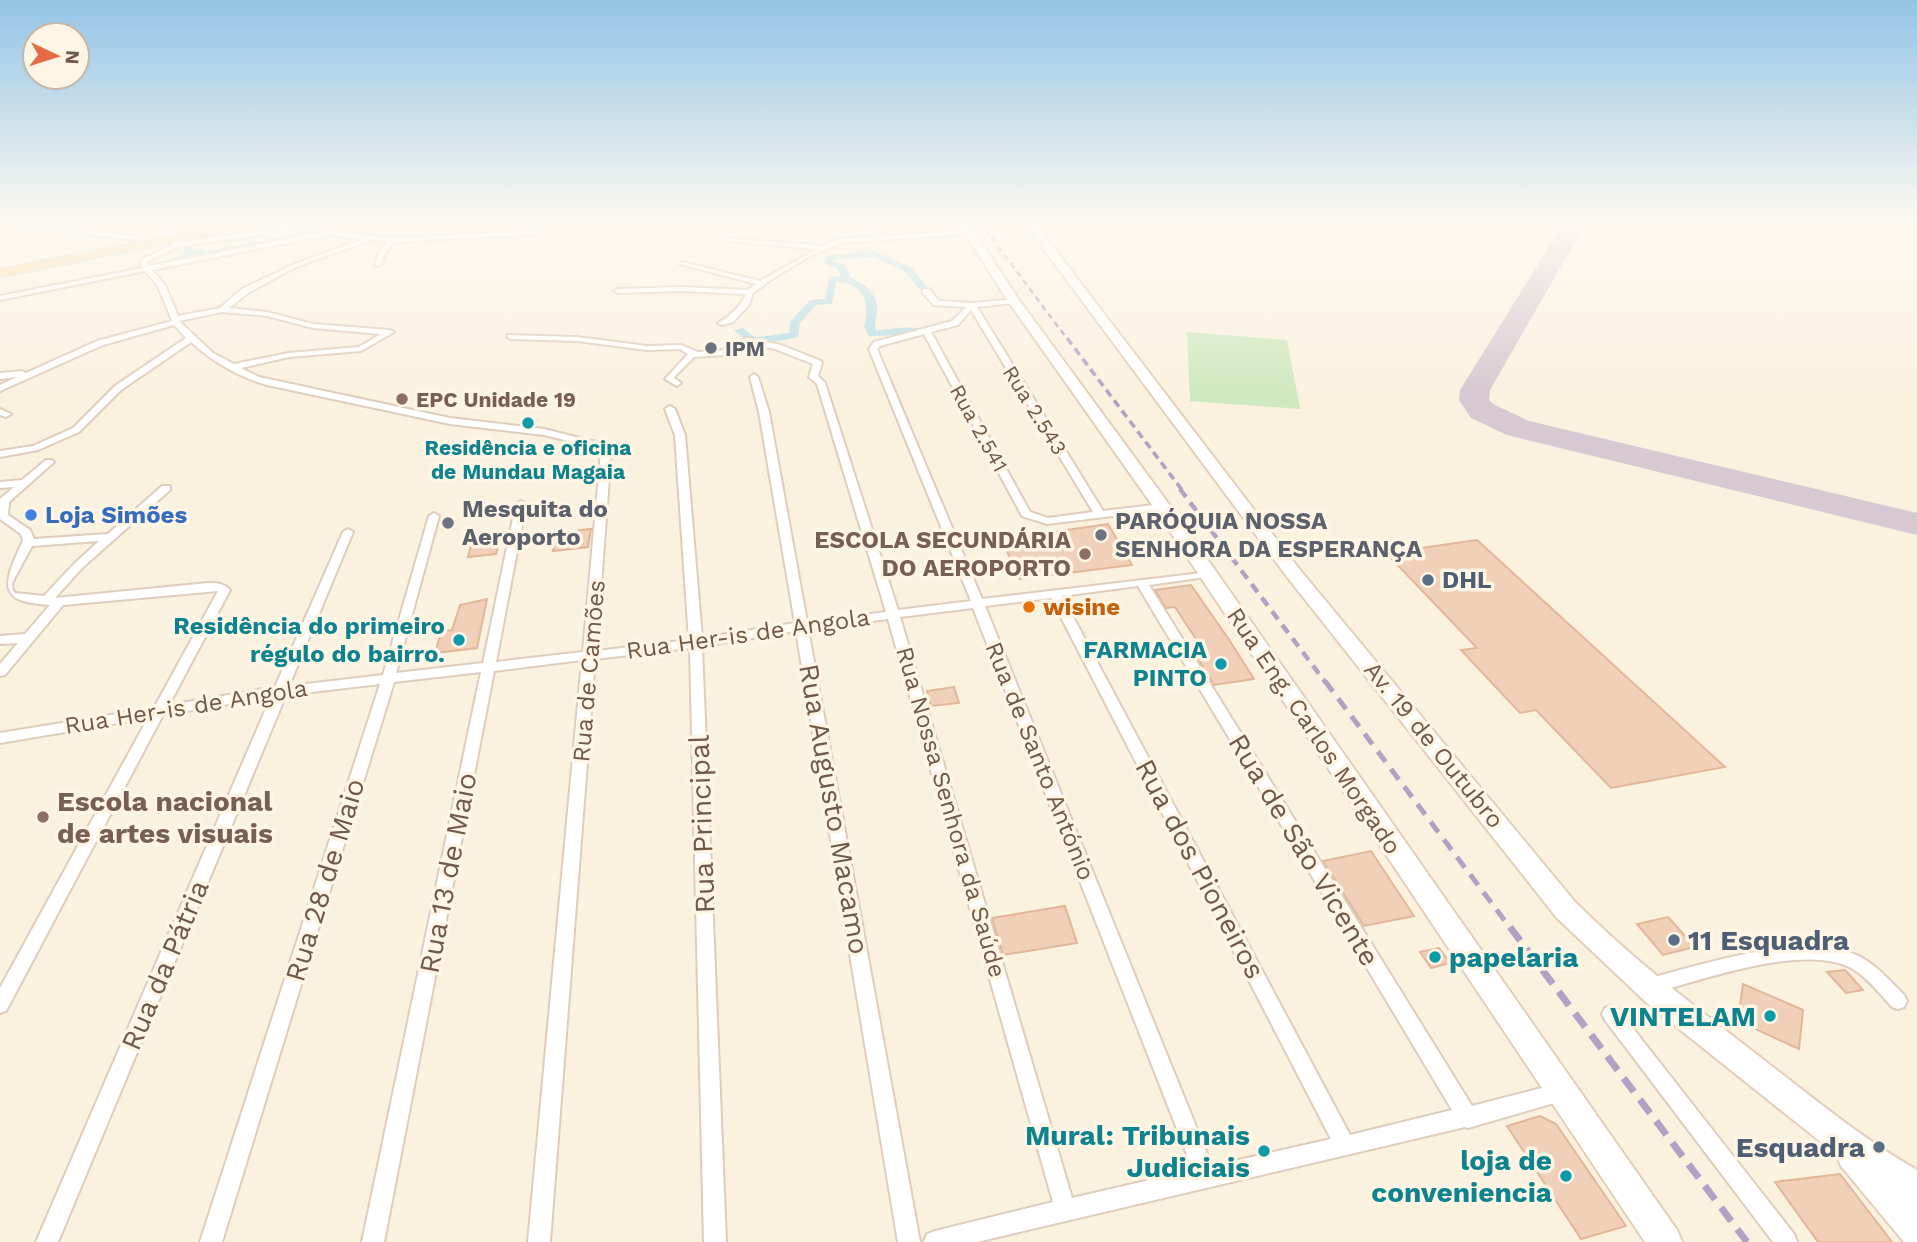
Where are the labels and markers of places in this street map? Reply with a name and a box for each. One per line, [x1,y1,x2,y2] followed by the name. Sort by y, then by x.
[725,336,765,361] place label: IPM
[703,340,719,356] marker: IPM
[416,387,576,412] place label: EPC Unidade 19
[394,391,410,407] marker: EPC Unidade 19
[520,415,536,431] marker: Residência e oficina de Mundau Magaia
[425,435,632,484] place label: Residência e oficina de Mundau Magaia
[462,495,608,551] place label: Mesquita do Aeroporto
[45,501,187,529] place label: Loja Simões
[23,507,39,523] marker: Loja Simões
[1115,507,1423,563] place label: PARÓQUIA NOSSA SENHORA DA ESPERANÇA
[440,515,456,531] marker: Mesquita do Aeroporto
[814,526,1072,582] place label: ESCOLA SECUNDÁRIA DO AEROPORTO
[1093,527,1109,543] marker: PARÓQUIA NOSSA SENHORA DA ESPERANÇA
[1077,546,1093,562] marker: ESCOLA SECUNDÁRIA DO AEROPORTO
[1442,566,1492,594] place label: DHL
[1420,572,1436,588] marker: DHL
[1043,593,1120,621] place label: wisine
[1021,599,1037,615] marker: wisine
[173,612,445,668] place label: Residência do primeiro régulo do bairro.
[451,632,467,648] marker: Residência do primeiro régulo do bairro.
[1083,636,1208,692] place label: FARMACIA PINTO
[1213,656,1229,672] marker: FARMACIA PINTO
[57,785,273,850] place label: Escola nacional de artes visuais
[35,809,51,825] marker: Escola nacional de artes visuais
[1688,924,1850,957] place label: 11 Esquadra
[1666,932,1682,948] marker: 11 Esquadra
[1449,941,1579,974] place label: papelaria
[1427,949,1443,965] marker: papelaria
[1610,1000,1756,1033] place label: VINTELAM
[1762,1008,1778,1024] marker: VINTELAM
[1025,1119,1250,1184] place label: Mural: Tribunais Judiciais
[1736,1131,1866,1164] place label: Esquadra
[1871,1139,1887,1155] marker: Esquadra
[1256,1143,1272,1159] marker: Mural: Tribunais Judiciais
[1371,1144,1553,1209] place label: loja de conveniencia
[1558,1168,1574,1184] marker: loja de conveniencia

